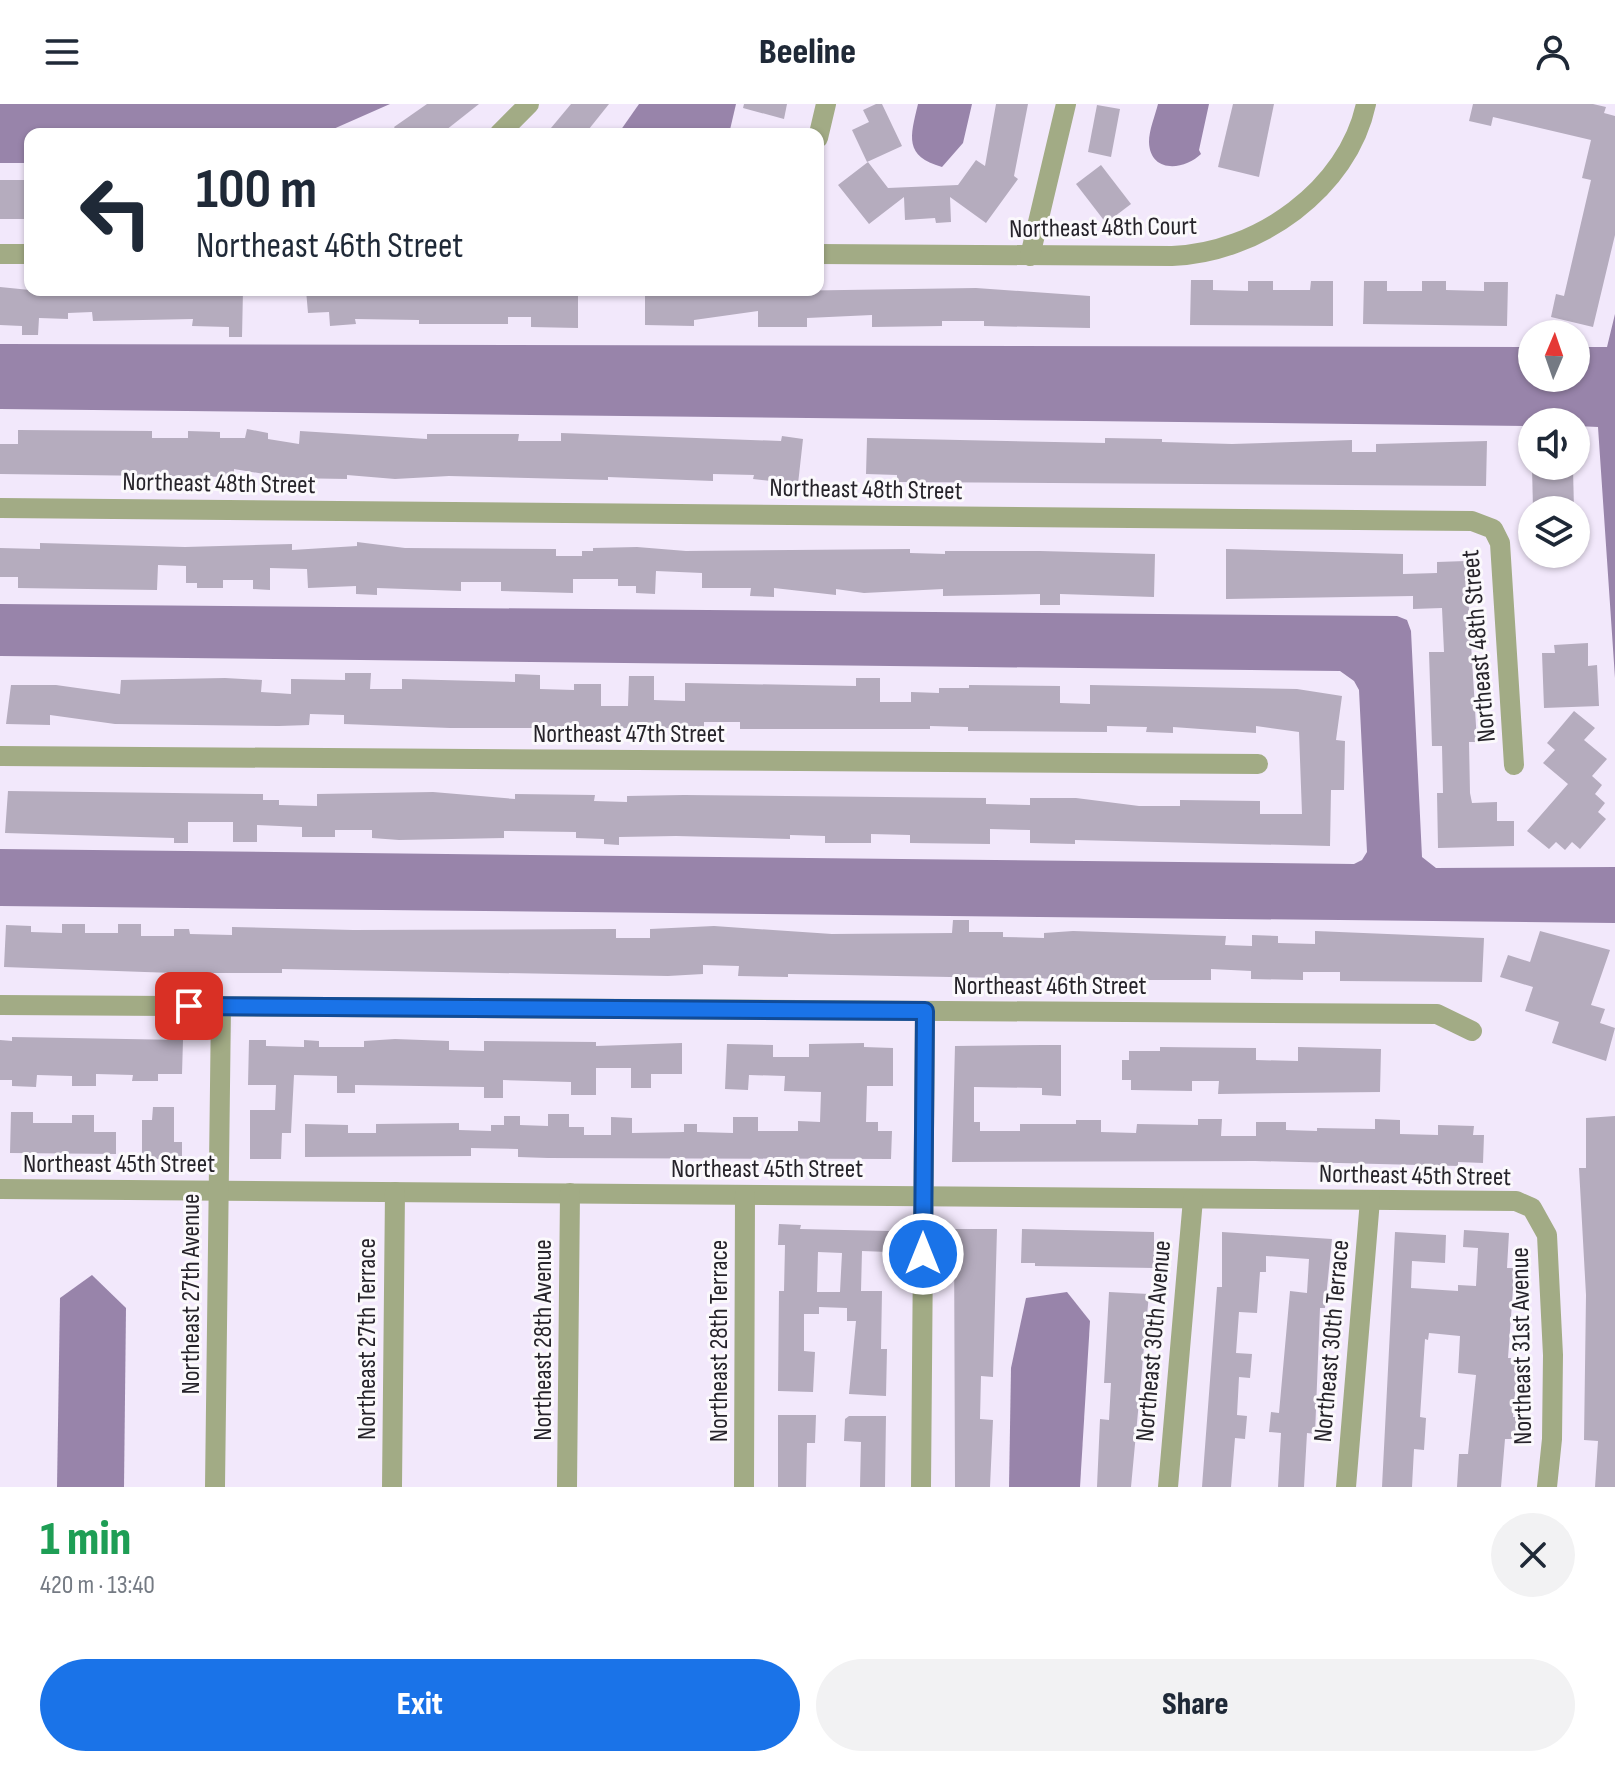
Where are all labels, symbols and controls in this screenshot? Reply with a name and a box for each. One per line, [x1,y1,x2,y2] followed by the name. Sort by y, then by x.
[40,30,84,74] icon: menu
[1531,30,1575,74] icon: person
[759,31,856,74] text: Beeline
[196,157,317,224] text: 100 m
[64,160,168,264] icon: left
[1009,211,1197,245] street label: Northeast 48th Court
[196,225,463,268] text: Northeast 46th Street
[1518,320,1590,392] north arrow
[1518,320,1590,568] map controls
[1518,408,1590,480] button: sound
[122,467,316,501] street label: Northeast 48th Street
[769,473,963,507] street label: Northeast 48th Street
[1518,496,1590,568] button: layers
[1455,548,1503,744] street label: Northeast 48th Street
[533,719,725,750] street label: Northeast 47th Street
[953,971,1147,1002] street label: Northeast 46th Street
[155,972,223,1040] pin
[167,984,211,1028] icon: arrive
[23,1149,215,1180] street label: Northeast 45th Street
[671,1154,863,1185] street label: Northeast 45th Street
[1319,1159,1511,1193] street label: Northeast 45th Street
[176,1194,207,1394] street label: Northeast 27th Avenue
[881,1212,965,1296] position arrow
[352,1238,383,1440] street label: Northeast 27th Terrace
[528,1239,559,1441] street label: Northeast 28th Avenue
[1130,1239,1178,1443] street label: Northeast 30th Avenue
[1308,1239,1356,1443] street label: Northeast 30th Terrace
[704,1240,735,1442] street label: Northeast 28th Terrace
[1505,1247,1539,1445] street label: Northeast 31st Avenue
[40,1511,131,1568] text: 1 min
[1491,1513,1575,1597] button: close
[40,1570,155,1601] text: 420 m · 13:40
[40,1659,800,1751] button: Exit
[816,1659,1575,1751] button: Share

